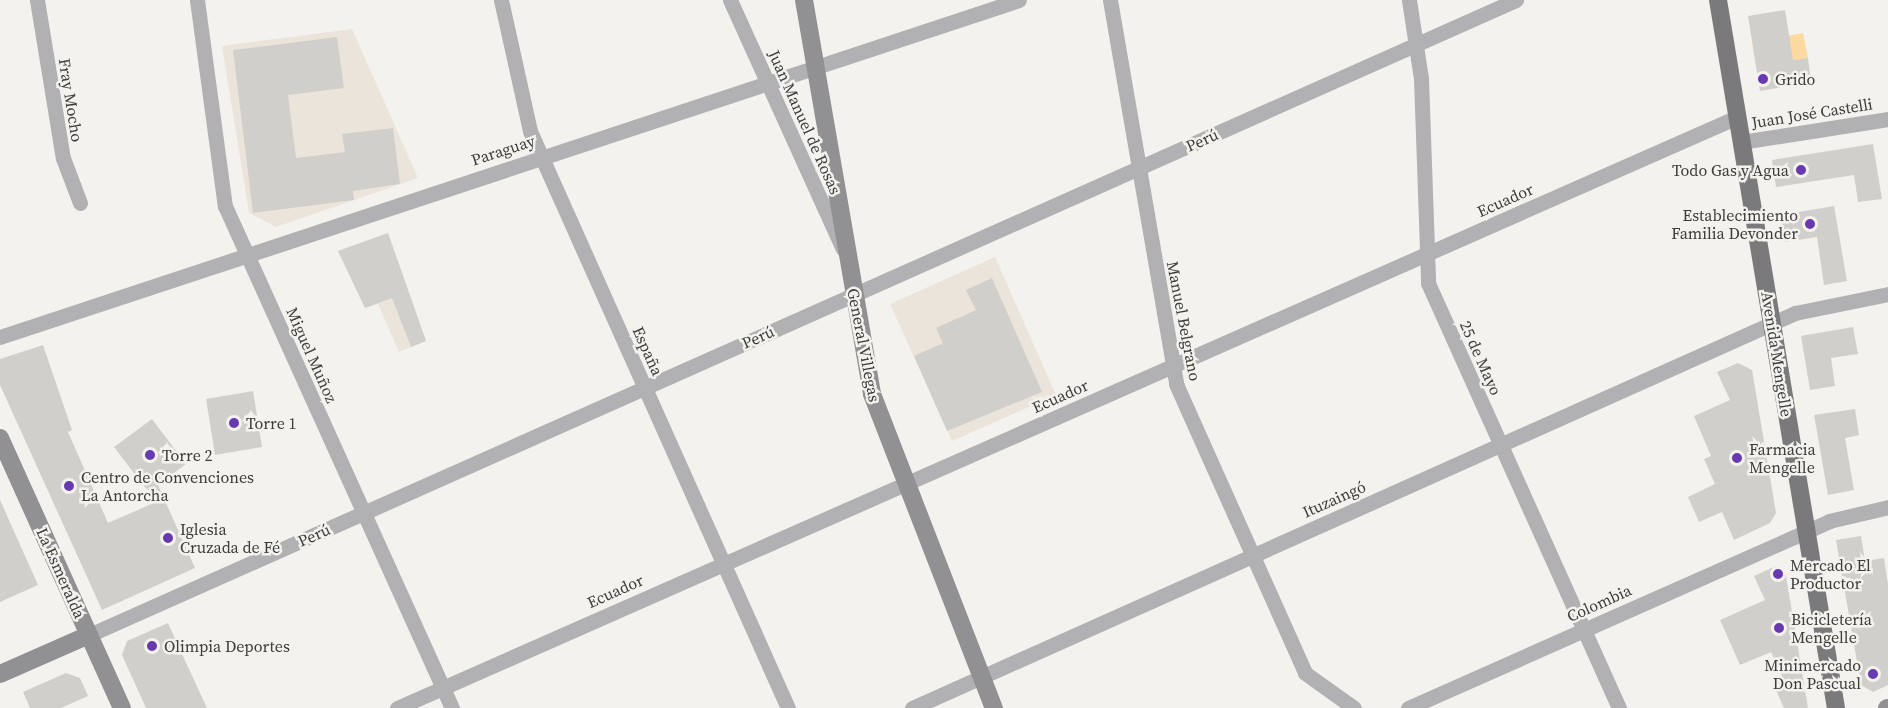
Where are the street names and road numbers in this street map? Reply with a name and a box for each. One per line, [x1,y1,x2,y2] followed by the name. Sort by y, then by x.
[765,47,845,197] street label: Juan Manuel de Rosas
[55,57,87,143] street label: Fray Mocho
[1750,94,1874,132] street label: Juan José Castelli
[1183,124,1221,156] street label: Perú
[469,131,537,169] street label: Paraguay
[1474,179,1536,221] street label: Ecuador
[1163,260,1205,382] street label: Manuel Belgrano
[844,286,884,404] street label: General Villegas
[1758,290,1796,418] street label: Avenida Mengelle
[282,304,342,406] street label: Miguel Muñoz
[1456,318,1506,398] street label: 25 de Mayo
[739,321,777,353] street label: Perú
[629,323,667,379] street label: España
[1029,375,1091,417] street label: Ecuador
[1299,477,1369,521] street label: Ituzaingó
[295,519,333,551] street label: Perú
[32,525,90,621] street label: La Esmeralda
[584,570,646,612] street label: Ecuador
[1564,580,1634,626] street label: Colombia

